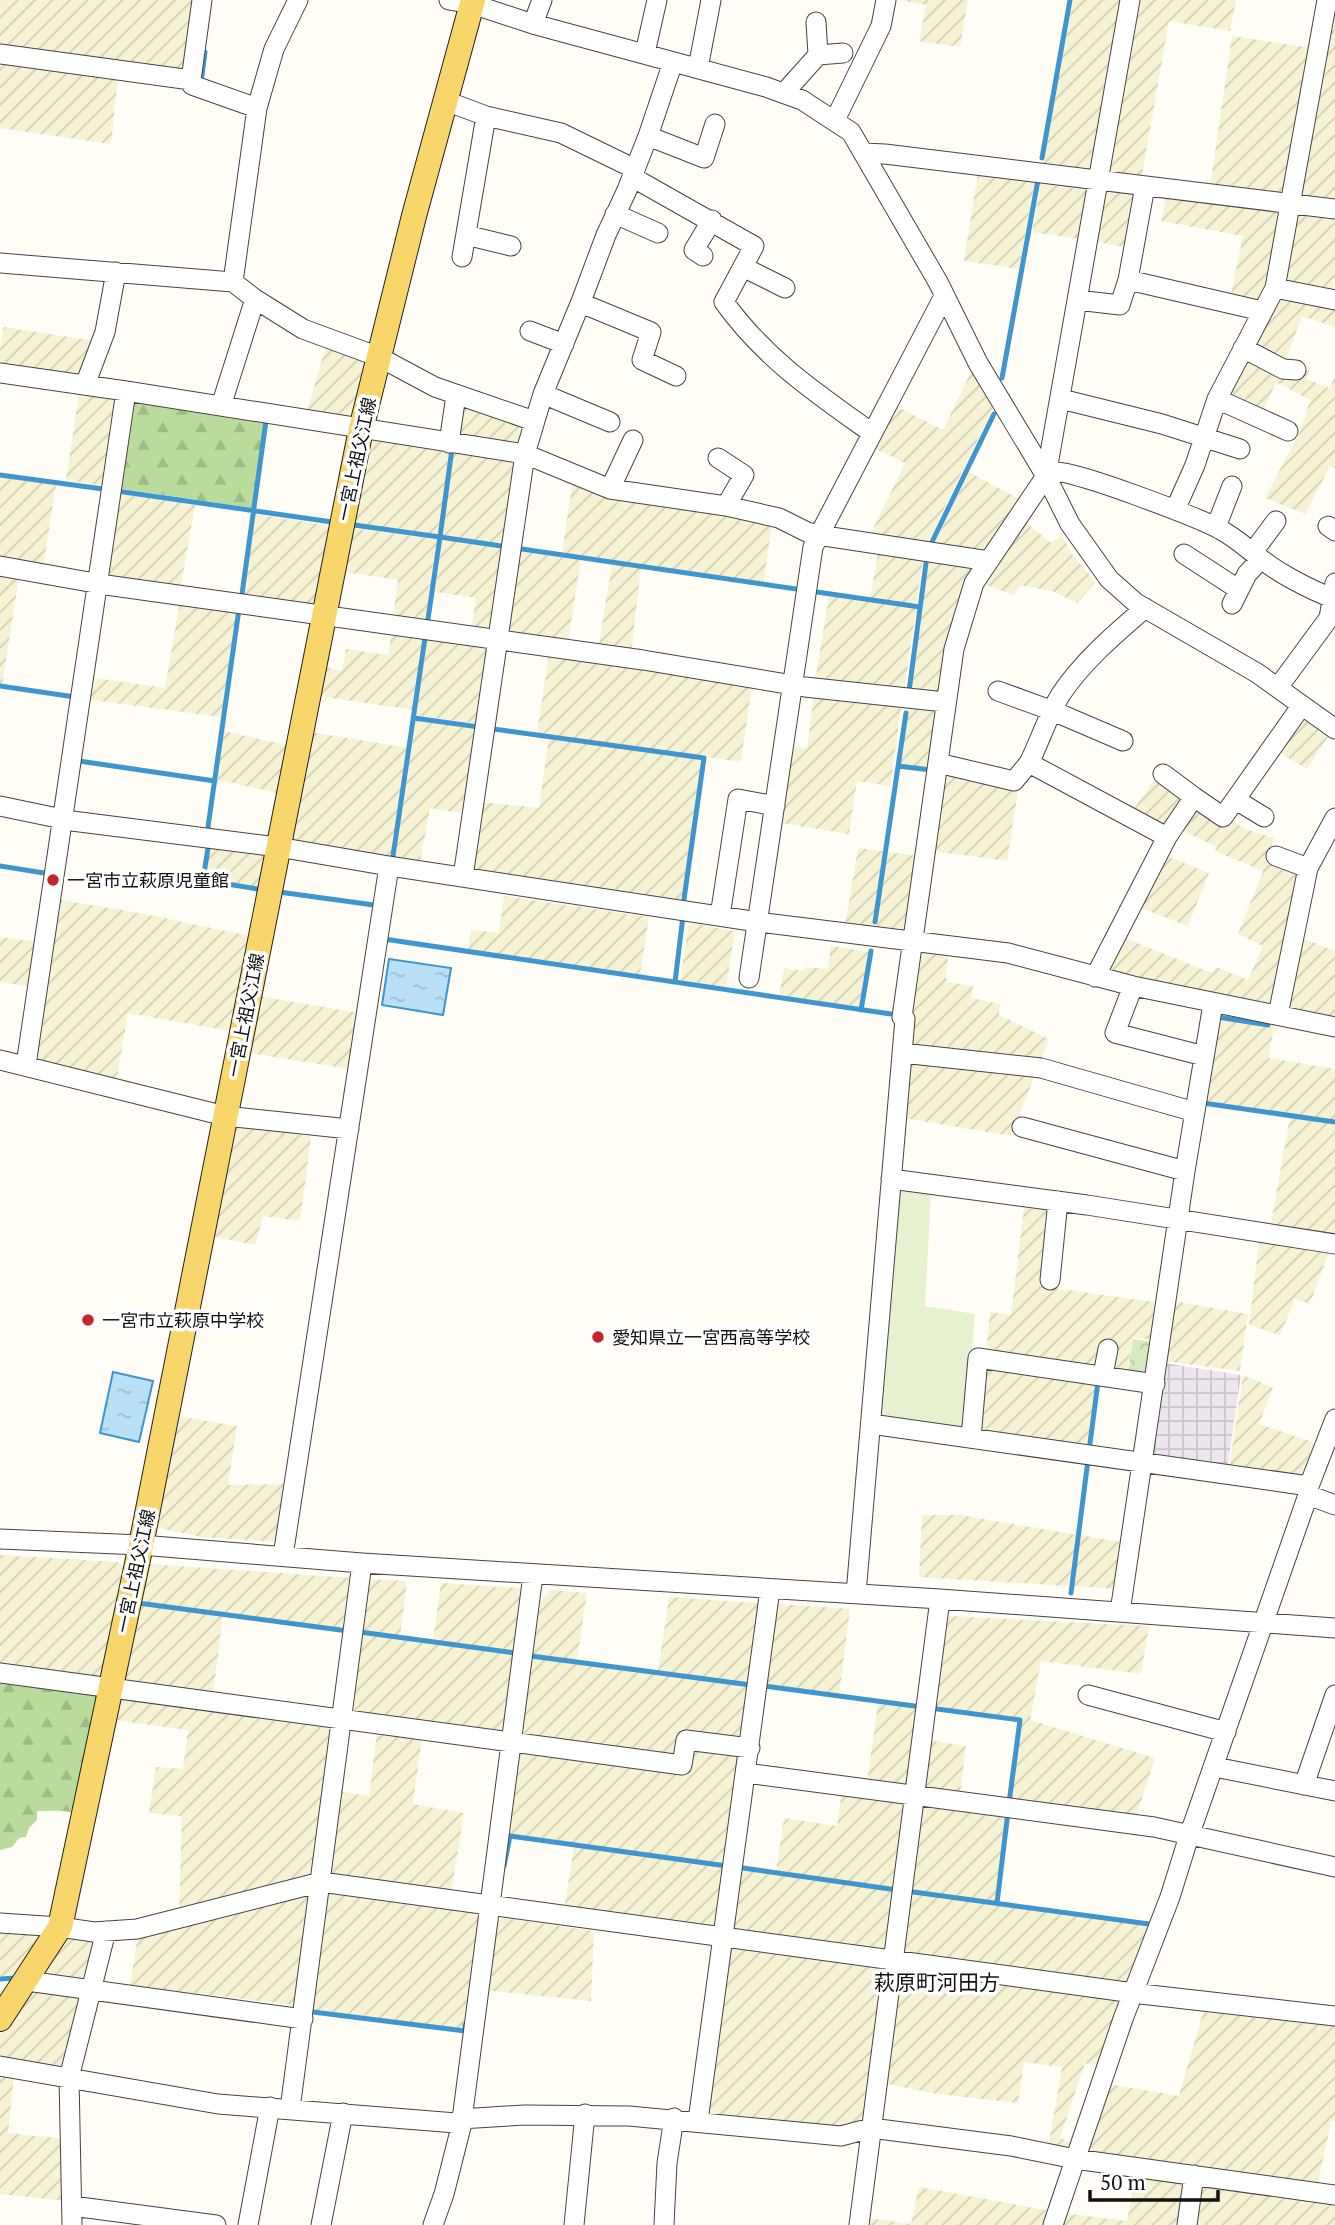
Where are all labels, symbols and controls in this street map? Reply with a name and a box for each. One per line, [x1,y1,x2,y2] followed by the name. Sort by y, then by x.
[331,395,381,523] street label: 一宮上祖父江線
[67,868,229,892] place label: 一宮市立萩原児童館
[45,872,61,888] marker: 一宮市立萩原児童館
[221,951,269,1079] street label: 一宮上祖父江線
[102,1308,264,1332] place label: 一宮市立萩原中学校
[80,1312,96,1328] marker: 一宮市立萩原中学校
[612,1325,810,1349] place label: 愛知県立一宮西高等学校
[590,1329,606,1345] marker: 愛知県立一宮西高等学校
[110,1507,160,1635] street label: 一宮上祖父江線
[874,1968,1000,1996] district label: 萩原町河田方
[1090,2158,1218,2202] scale bar
[1100,2168,1146,2196] text: 50 m

